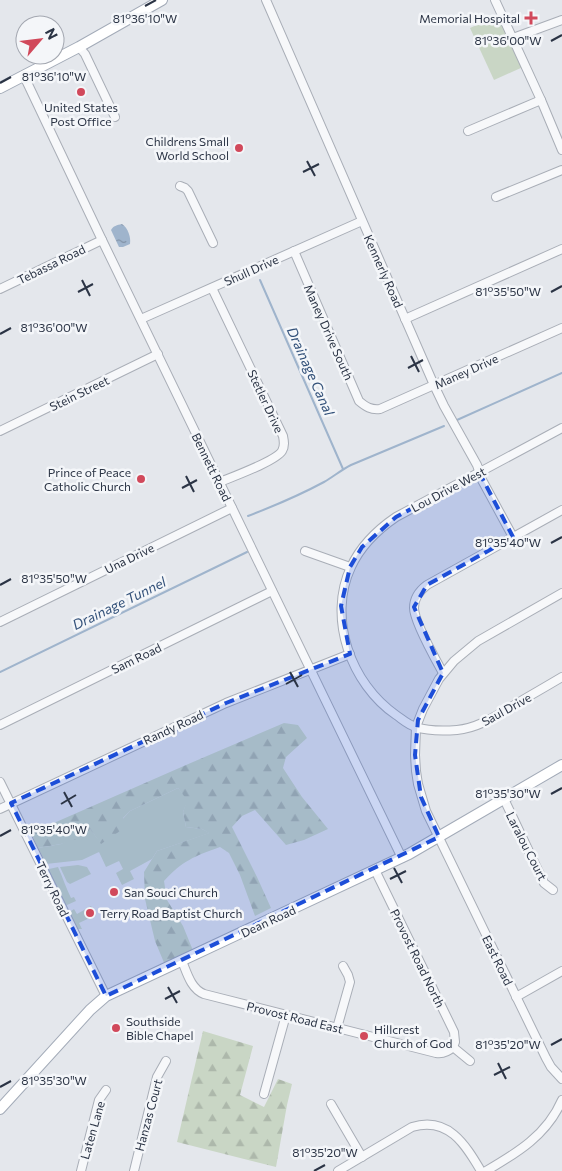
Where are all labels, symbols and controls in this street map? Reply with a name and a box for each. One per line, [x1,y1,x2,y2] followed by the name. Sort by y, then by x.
[113,11,177,25] text: 81°36'10"W
[419,11,520,25] place label: Memorial Hospital
[524,11,538,25] marker: Memorial Hospital
[15,15,65,65] north arrow
[42,25,62,42] text: N
[474,33,542,47] text: 81°36'00"W
[22,69,86,83] text: 81°36'10"W
[75,86,87,98] marker: United States Post Office
[44,100,118,128] place label: United States Post Office
[145,134,229,162] place label: Childrens Small World School
[233,142,245,154] marker: Childrens Small World School
[362,232,406,310] street label: Kennerly Road
[15,241,87,287] street label: Tebassa Road
[222,252,280,288] street label: Shull Drive
[302,282,356,382] street label: Maney Drive South
[475,284,541,298] text: 81°35'50"W
[20,320,88,334] text: 81°36'00"W
[284,324,338,418] water label: Drainage Canal
[432,351,500,391] street label: Maney Drive
[245,367,287,435] street label: Stetler Drive
[47,373,111,413] street label: Stein Street
[189,431,235,503] street label: Bennett Road
[408,463,488,515] street label: Lou Drive West
[44,465,131,493] place label: Prince of Peace Catholic Church
[135,473,147,485] marker: Prince of Peace Catholic Church
[475,535,541,549] text: 81°35'40"W
[102,540,156,576] street label: Una Drive
[21,571,87,585] text: 81°35'50"W
[69,573,169,633] water label: Drainage Tunnel
[109,640,163,676] street label: Sam Road
[479,690,533,728] street label: Saul Drive
[141,707,205,747] street label: Randy Road
[475,786,541,800] text: 81°35'30"W
[504,809,550,883] street label: Laralou Court
[21,822,87,836] text: 81°35'40"W
[34,859,72,919] street label: Terry Road
[124,885,218,899] place label: San Souci Church
[108,886,120,898] marker: San Souci Church
[238,902,298,940] street label: Dean Road
[100,906,242,920] place label: Terry Road Baptist Church
[388,906,448,1010] street label: Provost Road North
[84,907,96,919] marker: Terry Road Baptist Church
[480,933,516,987] street label: East Road
[245,998,345,1036] street label: Provost Road East
[126,1014,193,1042] place label: Southside Bible Chapel
[110,1022,122,1034] marker: Southside Bible Chapel
[374,1022,453,1050] place label: Hillcrest Church of God
[358,1030,370,1042] marker: Hillcrest Church of God
[475,1037,541,1051] text: 81°35'20"W
[21,1073,87,1087] text: 81°35'30"W
[132,1077,164,1153] street label: Hanzas Court
[77,1099,107,1161] street label: Laten Lane
[292,1145,358,1159] text: 81°35'20"W

